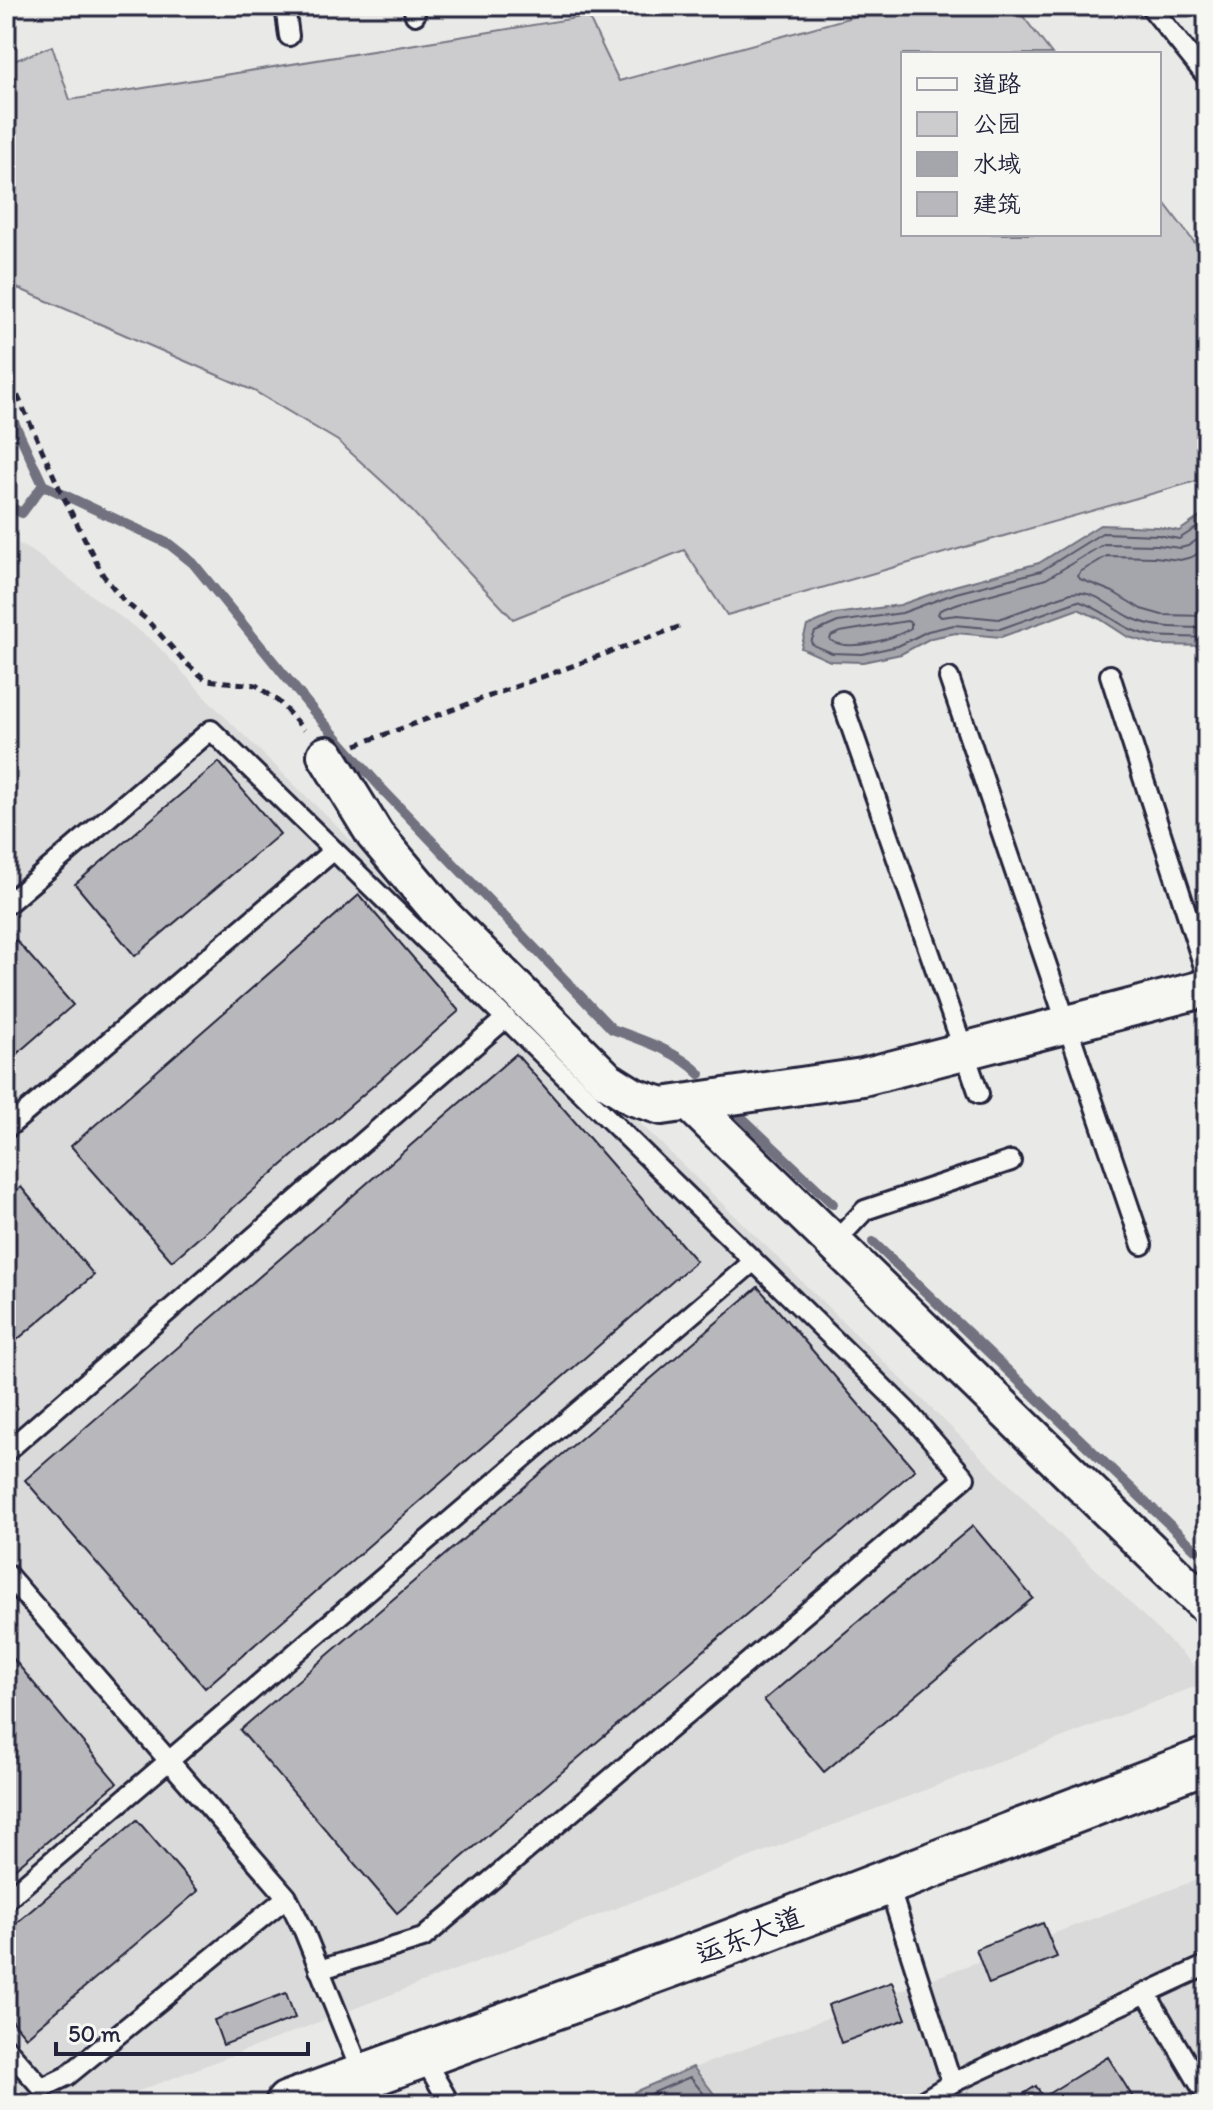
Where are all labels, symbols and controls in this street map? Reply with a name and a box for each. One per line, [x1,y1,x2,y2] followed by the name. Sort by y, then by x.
[901,52,1161,236] legend
[973,69,1021,98] text: 道路
[973,109,1021,138] text: 公园
[973,149,1021,178] text: 水域
[973,189,1021,218] text: 建筑
[691,1899,807,1971] street label: 运东大道
[56,2006,308,2056] scale bar
[68,2019,121,2048] text: 50 m

